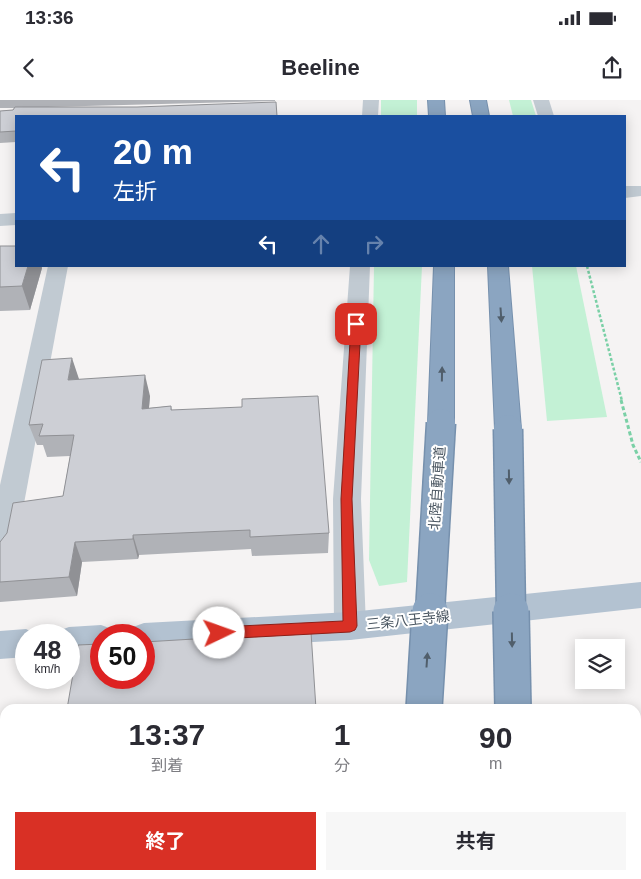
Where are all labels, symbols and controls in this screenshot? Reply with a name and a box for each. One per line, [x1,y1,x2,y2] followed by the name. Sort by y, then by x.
[25,7,74,28] text: 13:36
[15,54,43,82] icon: back
[598,54,626,82] icon: share
[281,55,360,80] text: Beeline
[113,132,193,171] text: 20 m
[30,135,95,200] icon: left
[113,179,157,204] text: 左折
[254,230,282,258] icon: left
[307,230,335,258] icon: ahead
[360,230,388,258] icon: right
[335,303,377,345] pin
[497,307,505,323] one-way arrow
[342,310,370,338] icon: arrive
[438,366,446,382] one-way arrow
[426,446,448,530] street label: 北陸自動車道
[505,469,513,485] one-way arrow
[192,606,244,658] position arrow
[365,608,451,632] street label: 三条八王寺線
[90,624,155,689] speed limit sign: 50
[508,632,516,648] one-way arrow
[34,636,61,664] text: 48
[575,639,625,689] map controls
[575,639,625,689] button: layers
[423,652,431,668] one-way arrow
[34,662,61,676] text: km/h
[129,718,205,751] text: 13:37
[334,718,351,751] text: 1
[479,721,512,754] text: 90
[489,755,502,772] text: m
[151,757,183,774] text: 到着
[334,757,350,774] text: 分
[15,812,316,870] button: 終了
[326,812,626,870] button: 共有

